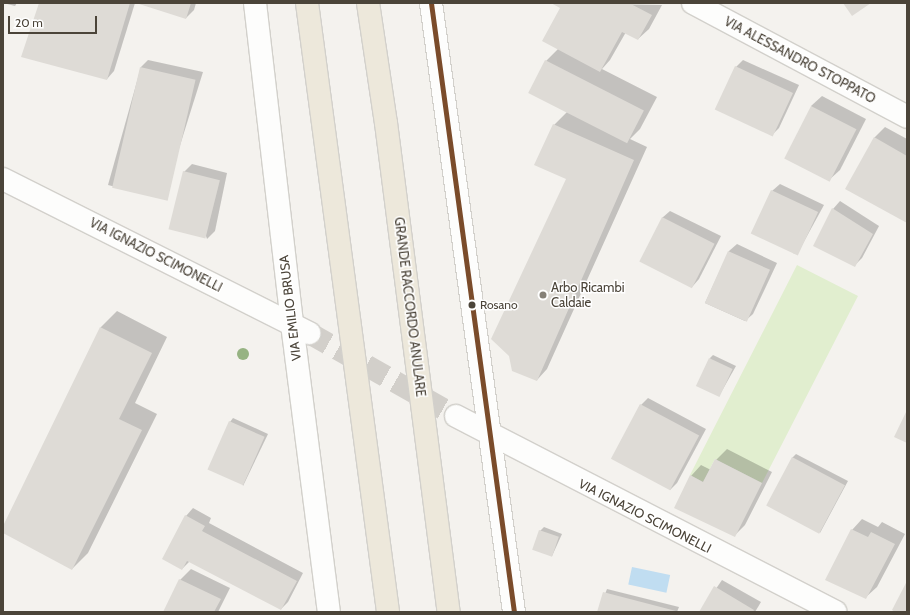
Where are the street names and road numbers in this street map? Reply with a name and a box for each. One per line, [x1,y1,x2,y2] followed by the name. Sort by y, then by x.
[722,13,878,107] street label: VIA ALESSANDRO STOPPATO
[87,215,225,295] street label: VIA IGNAZIO SCIMONELLI
[391,216,429,398] street label: GRANDE RACCORDO ANULARE
[276,254,304,362] street label: VIA EMILIO BRUSA
[576,476,714,556] street label: VIA IGNAZIO SCIMONELLI

